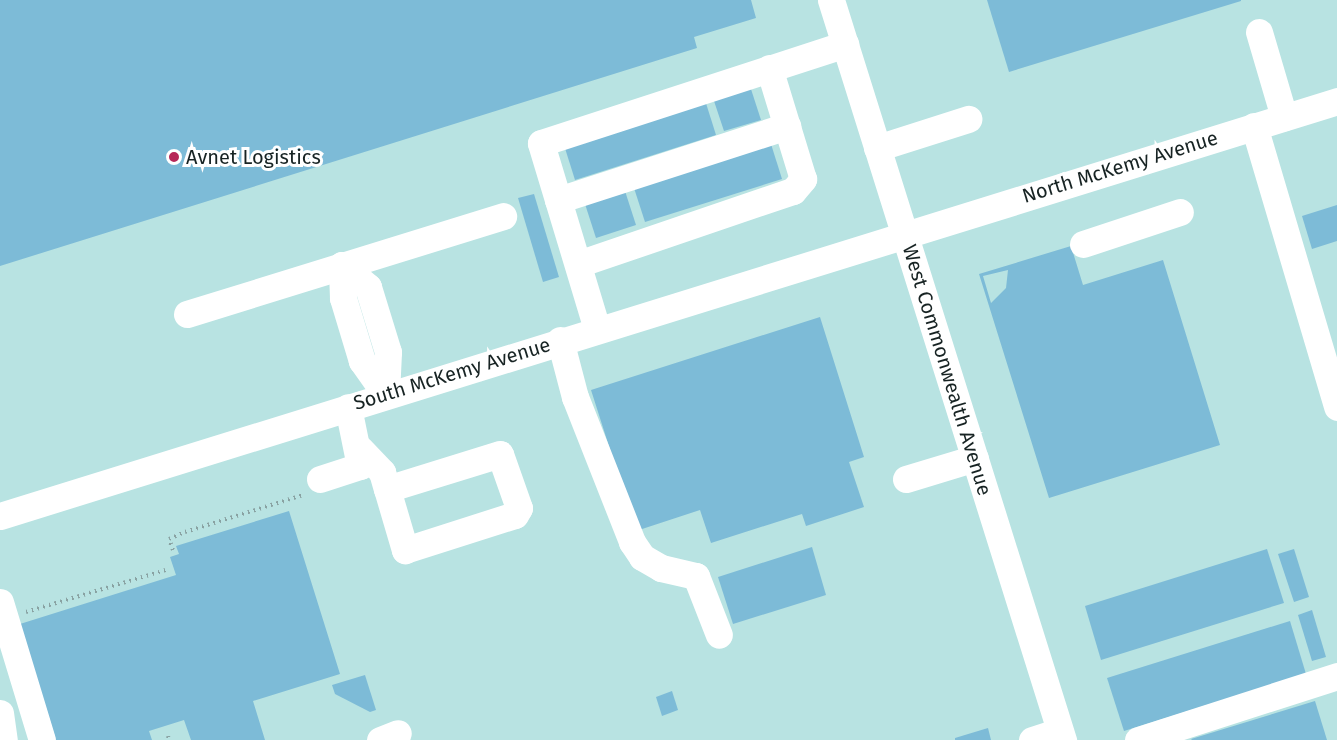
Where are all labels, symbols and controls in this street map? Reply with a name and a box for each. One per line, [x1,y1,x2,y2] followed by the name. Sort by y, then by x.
[1019,126,1221,208] street label: North McKemy Avenue
[186,145,321,169] place label: Avnet Logistics
[167,150,181,164] marker: Avnet Logistics
[897,241,997,499] street label: West Commonwealth Avenue
[351,333,553,415] street label: South McKemy Avenue

